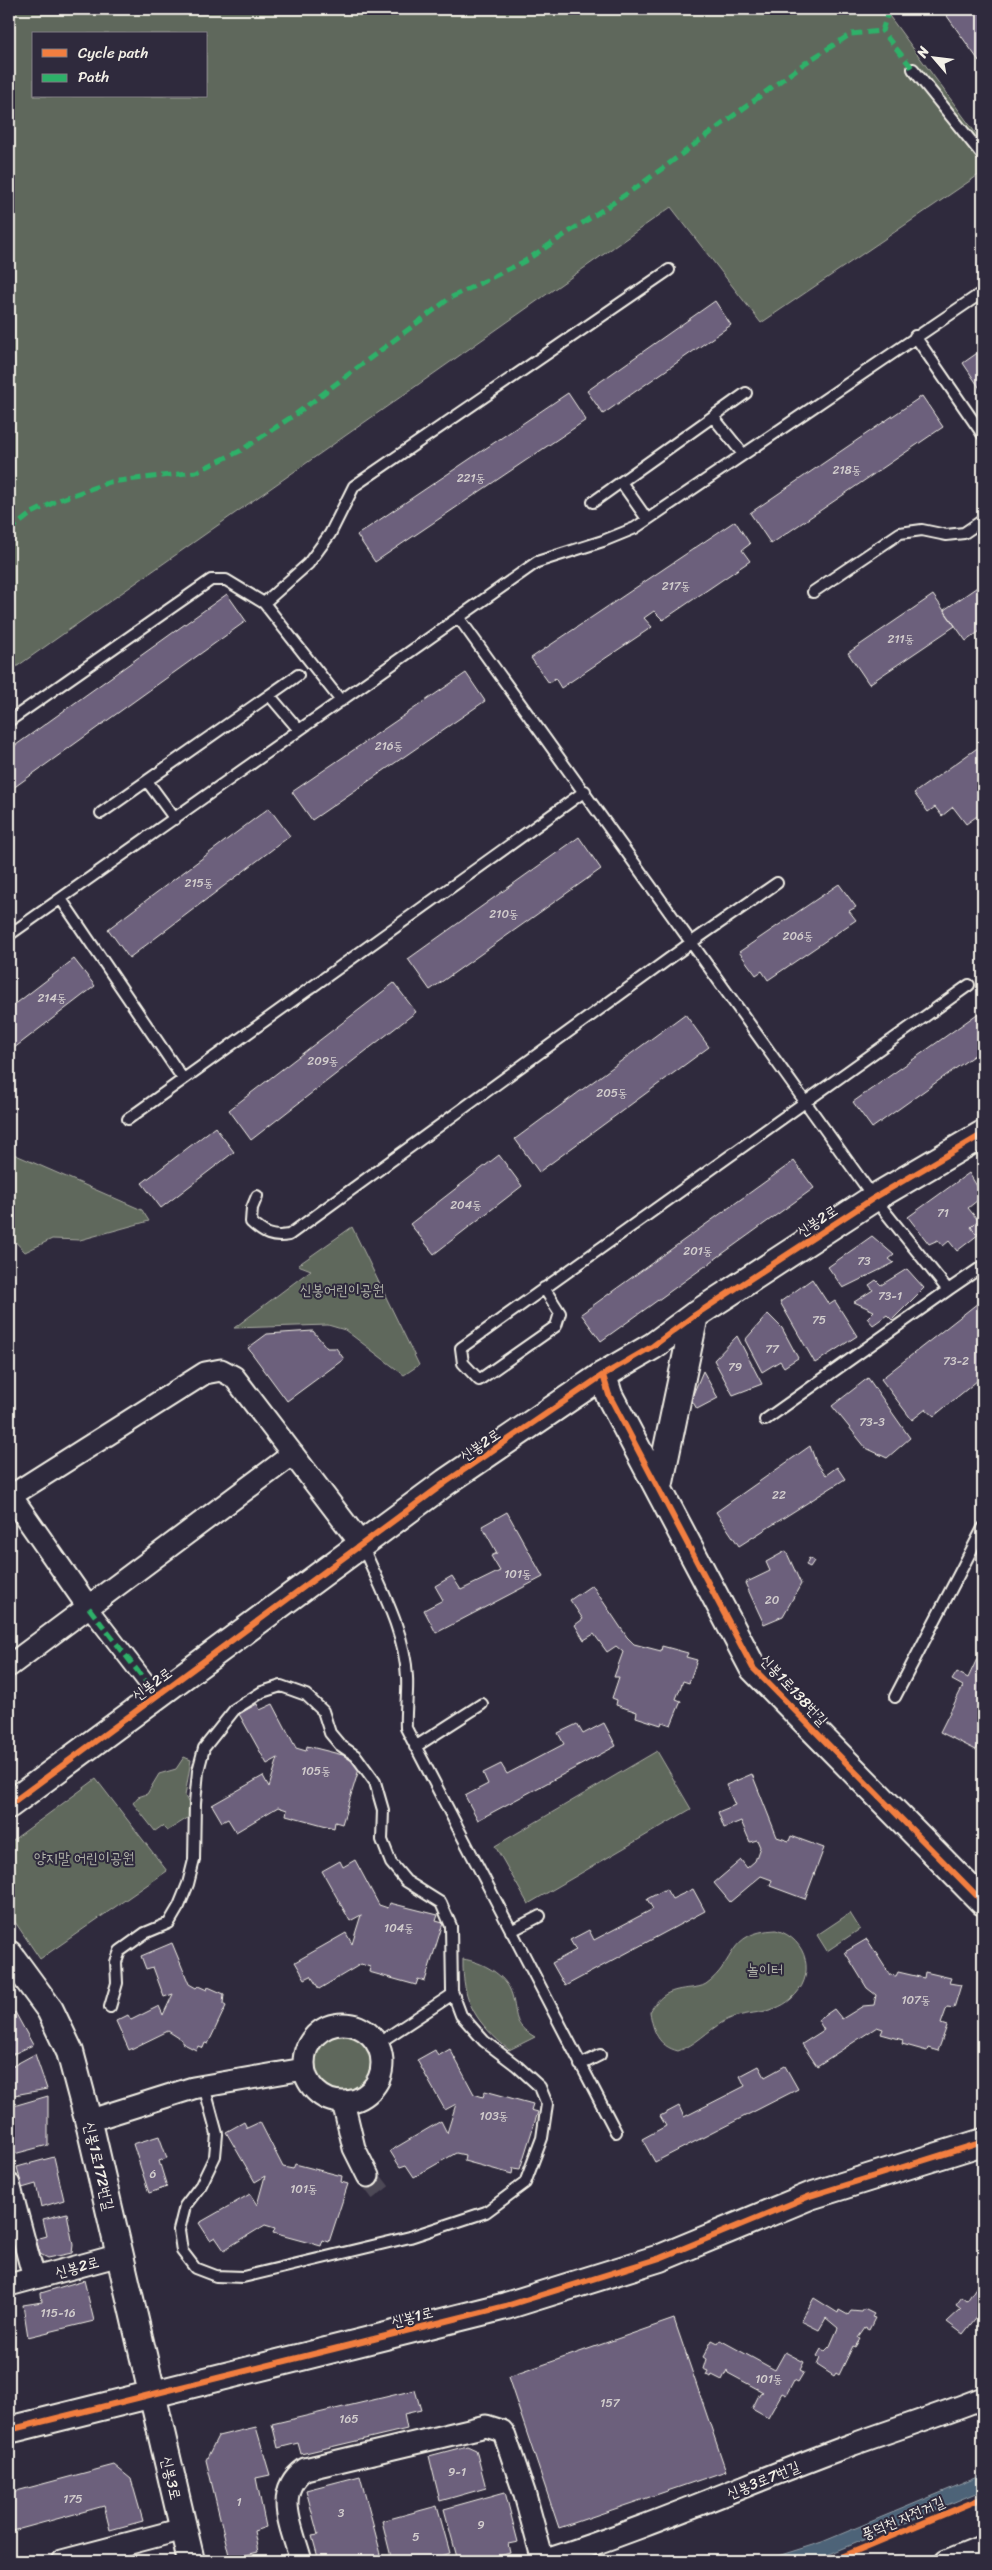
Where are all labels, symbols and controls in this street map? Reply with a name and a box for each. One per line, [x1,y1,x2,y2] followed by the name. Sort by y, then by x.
[32,32,208,98] legend
[910,32,960,82] north arrow
[78,40,149,66] text: Cycle path
[909,42,936,63] text: N
[78,64,109,90] text: Path
[833,459,861,481] house number: 218동
[457,467,485,489] house number: 221동
[662,575,690,597] house number: 217동
[888,628,914,650] house number: 211동
[375,735,403,757] house number: 216동
[184,872,214,894] house number: 215동
[489,903,519,925] house number: 210동
[783,925,813,947] house number: 206동
[37,987,67,1009] house number: 214동
[307,1050,339,1072] house number: 209동
[596,1082,628,1104] house number: 205동
[450,1194,482,1216] house number: 204동
[791,1198,843,1244] street label: 신봉2로
[937,1202,949,1224] house number: 71
[683,1240,713,1262] house number: 201동
[857,1250,871,1272] house number: 73
[300,1277,384,1303] park label: 신봉어린이공원
[878,1285,902,1307] house number: 73-1
[812,1309,826,1331] house number: 75
[765,1338,780,1360] house number: 77
[943,1350,969,1372] house number: 73-2
[728,1356,742,1378] house number: 79
[859,1411,885,1433] house number: 73-3
[454,1422,506,1468] street label: 신봉2로
[772,1484,786,1506] house number: 22
[504,1563,532,1585] house number: 101동
[765,1589,780,1611] house number: 20
[754,1648,834,1732] street label: 신봉1로138번길
[126,1660,178,1708] street label: 신봉2로
[301,1760,331,1782] house number: 105동
[34,1845,134,1871] park label: 양지말 어린이공원
[384,1917,414,1939] house number: 104동
[747,1957,783,1983] park label: 놀이터
[901,1989,931,2011] house number: 107동
[480,2105,508,2127] house number: 103동
[76,2119,122,2213] street label: 신봉1로172번길
[150,2163,157,2185] house number: 6
[290,2178,318,2200] house number: 101동
[52,2249,102,2285] street label: 신봉2로
[388,2299,436,2335] street label: 신봉1로
[40,2302,76,2324] house number: 115-16
[755,2368,783,2390] house number: 101동
[600,2392,621,2414] house number: 157
[339,2408,359,2430] house number: 165
[153,2453,189,2503] street label: 신봉3로
[722,2453,804,2507] street label: 신봉3로7번길
[448,2461,466,2483] house number: 9-1
[63,2488,83,2510] house number: 175
[857,2489,949,2547] street label: 풍덕천 자전거길
[236,2491,242,2513] house number: 1
[338,2502,345,2524] house number: 3
[477,2514,485,2536] house number: 9
[412,2526,420,2548] house number: 5

